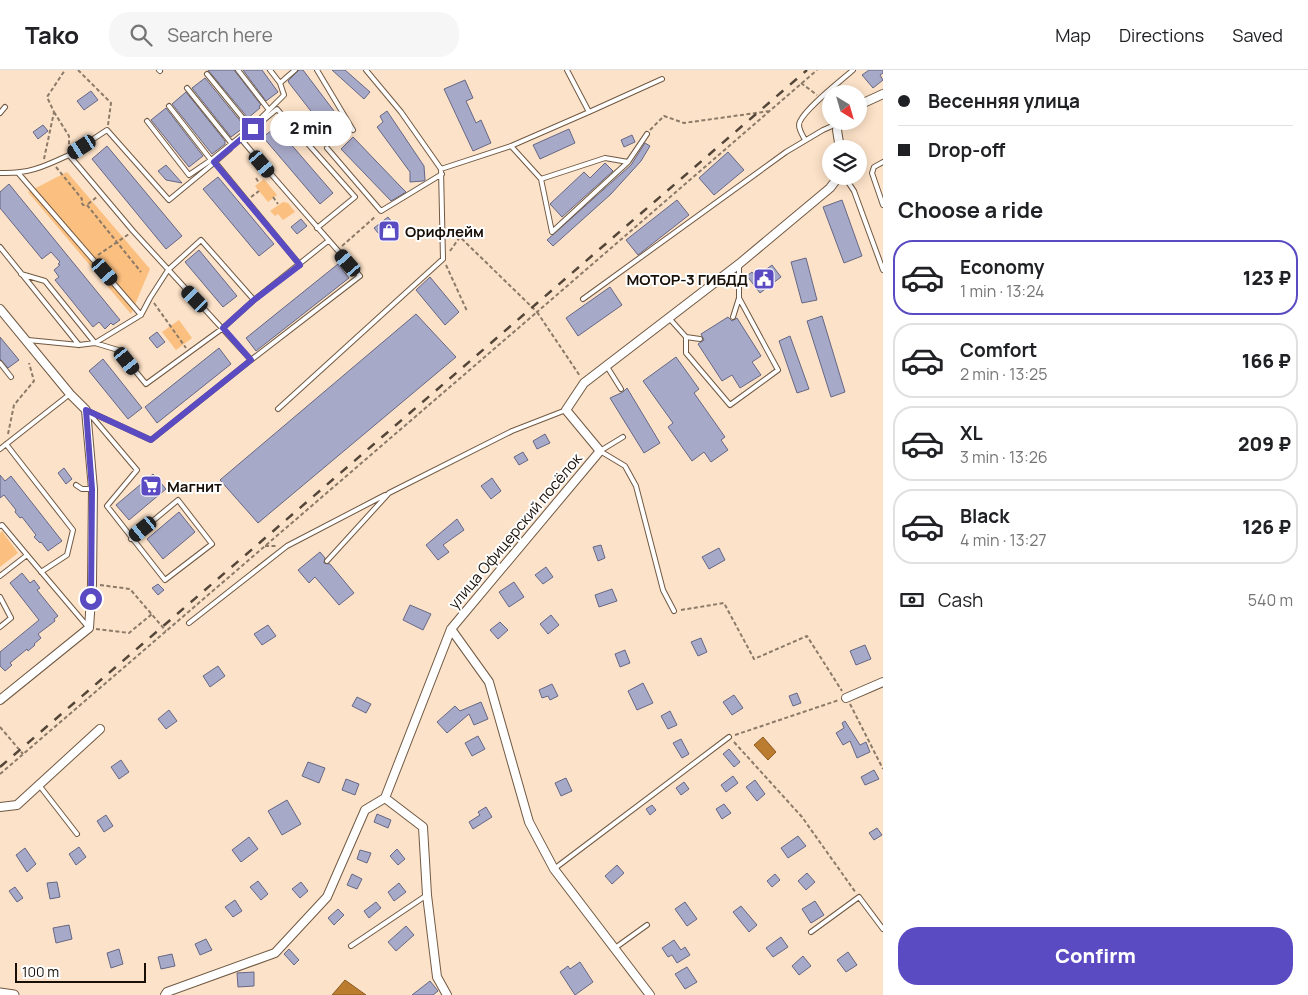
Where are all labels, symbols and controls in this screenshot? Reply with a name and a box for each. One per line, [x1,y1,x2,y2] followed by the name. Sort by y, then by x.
[109,12,459,57] search box
[25,18,79,51] text: Tako
[127,21,155,49] icon: search
[167,22,273,48] text: Search here
[1055,23,1091,47] text: Map
[1119,23,1204,47] text: Directions
[1232,23,1283,47] text: Saved
[822,85,868,130] north arrow
[822,85,867,185] map controls
[928,88,1080,114] text: Весенняя улица
[270,112,353,146] callout: 2 min
[290,117,332,139] text: 2 min
[242,118,264,140] route end
[65,133,98,161] car
[928,137,1005,163] text: Drop-off
[822,140,867,185] button: layers
[246,148,277,180] car
[898,195,1043,225] text: Choose a ride
[377,219,401,243] shop icon: Орифлейм
[405,221,484,242] place label: Орифлейм
[332,247,363,279] car
[960,254,1044,280] text: Economy
[900,255,945,300] icon: car
[89,256,120,288] car
[1243,265,1291,291] text: 123 ₽
[752,267,776,291] public building icon: МОТОР-3 ГИБДД
[627,269,748,290] place label: МОТОР-3 ГИБДД
[960,280,1044,302] text: 1 min · 13:24
[179,283,210,315] car
[960,337,1037,363] text: Comfort
[900,338,945,383] icon: car
[111,345,142,377] car
[1242,348,1291,374] text: 166 ₽
[960,363,1047,385] text: 2 min · 13:25
[960,420,983,446] text: XL
[900,421,945,466] icon: car
[1238,431,1291,457] text: 209 ₽
[960,446,1048,468] text: 3 min · 13:26
[443,448,587,613] street label: улица Офицерский посёлок
[139,474,163,498] supermarket icon: Магнит
[167,476,222,497] place label: Магнит
[960,503,1009,529] text: Black
[900,504,945,549] icon: car
[126,514,159,544] car
[1242,514,1291,540] text: 126 ₽
[960,529,1047,551] text: 4 min · 13:27
[898,586,926,614] icon: cash
[938,587,983,613] text: Cash
[80,588,102,610] route start
[1248,589,1293,611] text: 540 m
[898,927,1293,985] button: Confirm
[15,960,146,983] scale bar
[22,962,59,981] text: 100 m

